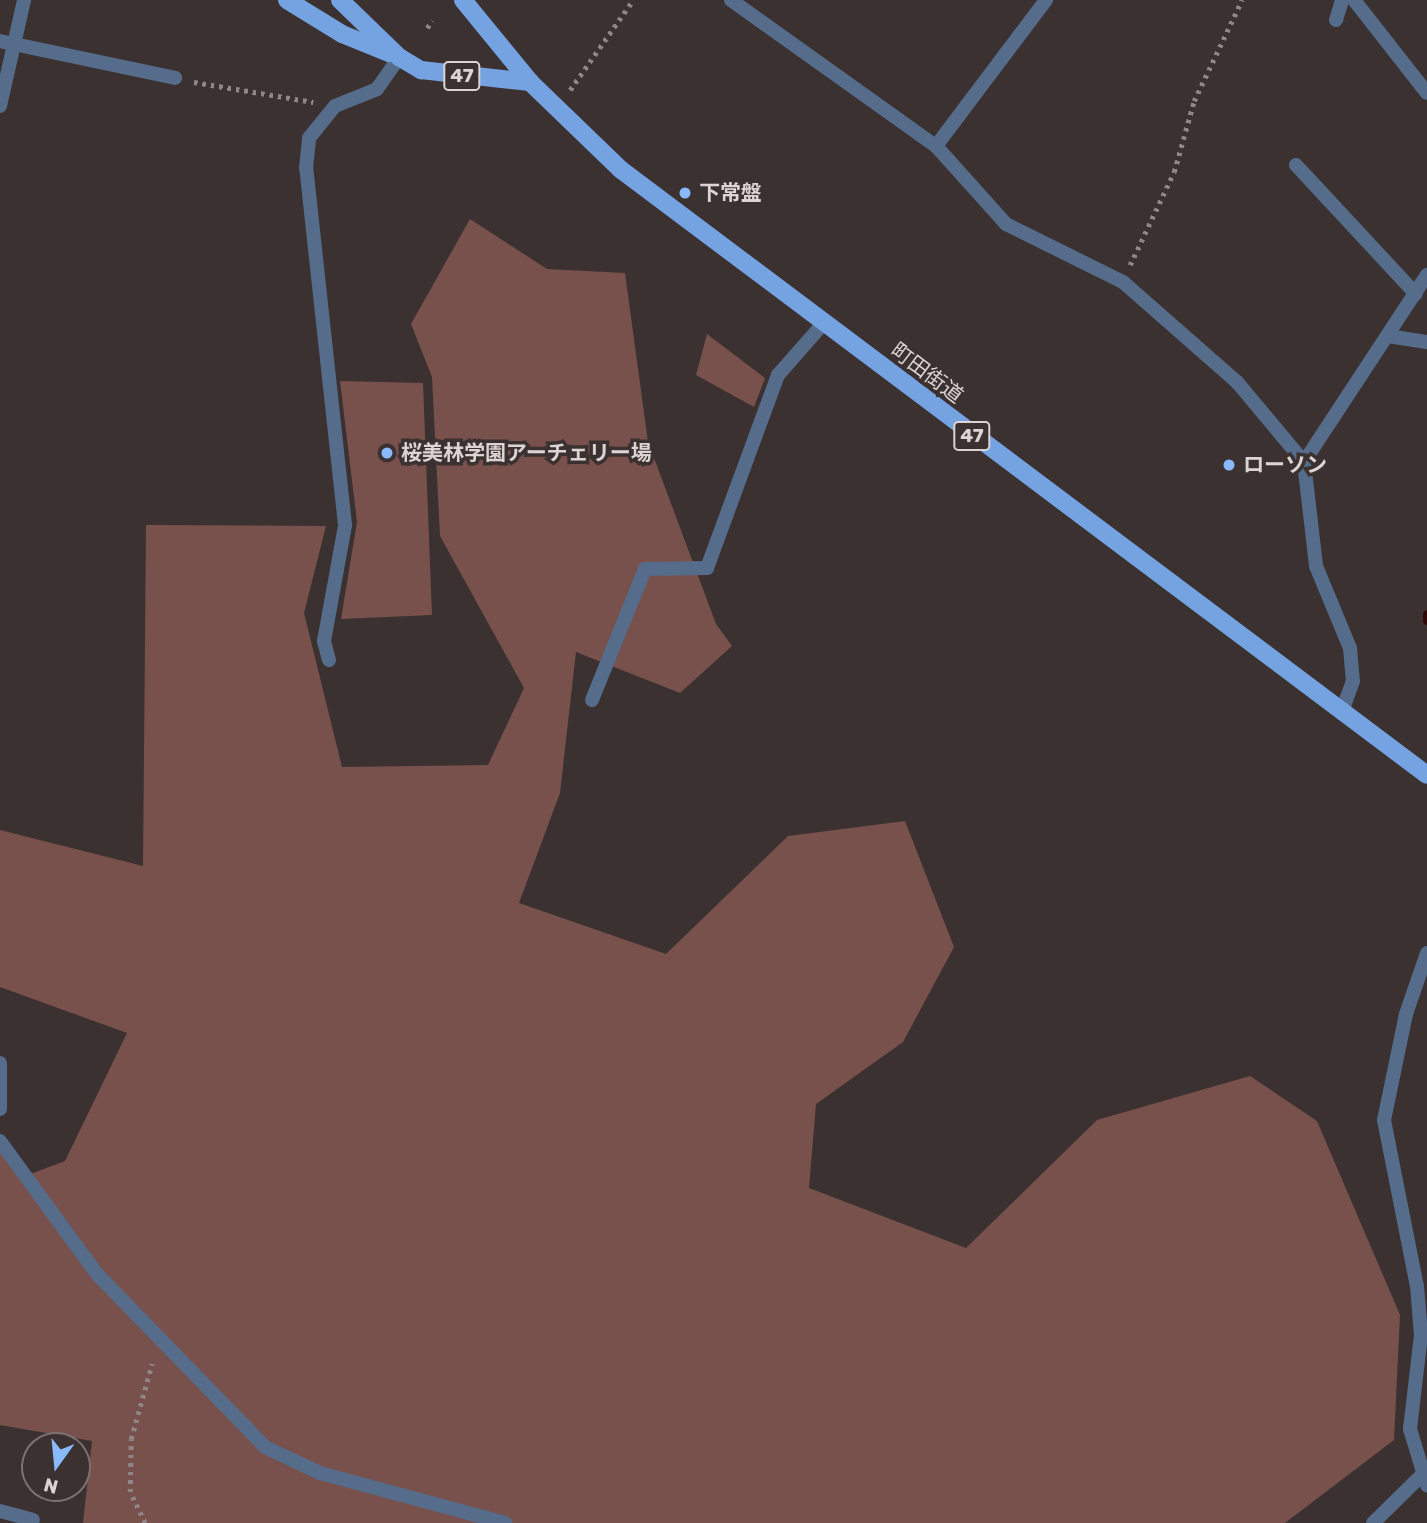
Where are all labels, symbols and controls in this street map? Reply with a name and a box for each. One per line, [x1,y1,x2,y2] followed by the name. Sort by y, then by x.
[443,60,481,92] road number: 47
[699,180,762,206] place label: 下常盤
[677,185,693,201] marker: 下常盤
[886,338,968,408] street label: 町田街道
[953,420,991,452] road number: 47
[401,440,652,466] place label: 桜美林学園アーチェリー場
[379,445,395,461] marker: 桜美林学園アーチェリー場
[1243,452,1327,478] place label: ローソン
[1221,457,1237,473] marker: ローソン
[21,1432,91,1502] north arrow
[41,1473,61,1499] text: N

